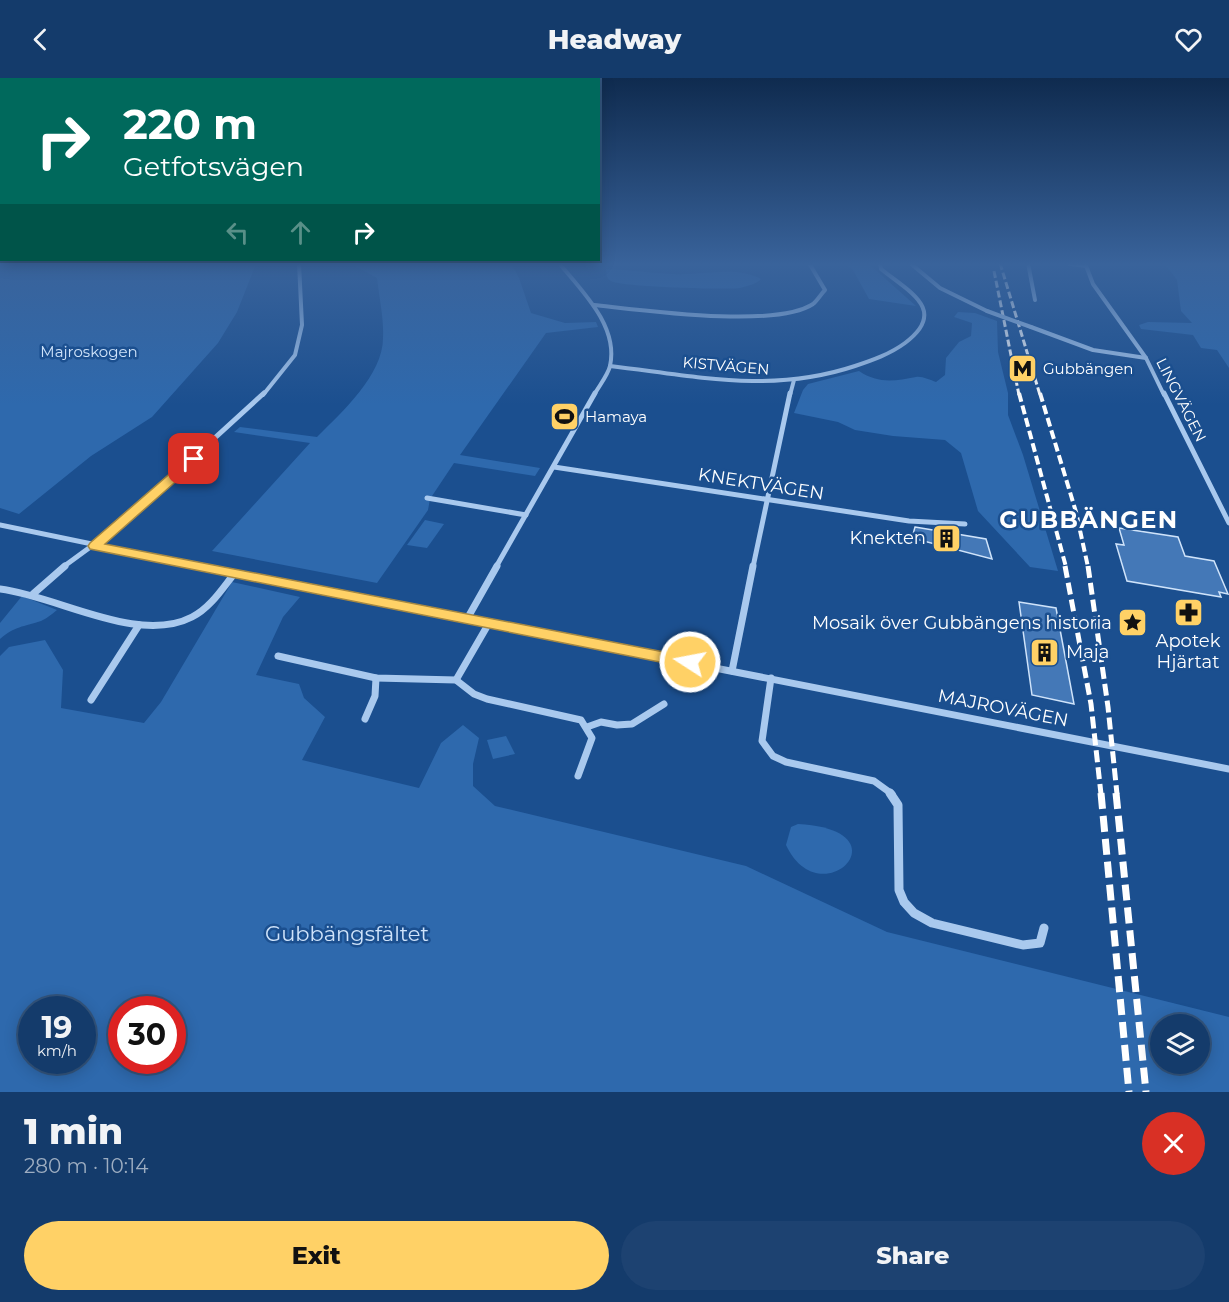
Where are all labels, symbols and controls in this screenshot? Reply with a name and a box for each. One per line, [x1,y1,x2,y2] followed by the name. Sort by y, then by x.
[24,23,57,56] icon: back
[548,23,681,56] text: Headway
[1172,23,1205,56] icon: heart
[123,98,257,150] text: 220 m
[24,102,102,180] icon: right
[123,150,304,183] text: Getfotsvägen
[221,216,254,249] icon: left
[284,216,317,249] icon: ahead
[347,216,380,249] icon: right
[40,342,138,361] park label: Majroskogen
[682,352,770,379] street label: KISTVÄGEN
[1006,353,1038,385] metro station icon: Gubbängen
[1152,355,1211,445] street label: LINGVÄGEN
[1043,359,1133,378] place label: Gubbängen
[548,401,580,433] sports icon: Hamaya
[585,407,647,426] place label: Hamaya
[168,433,219,484] pin
[177,442,210,475] icon: arrive
[696,463,826,505] street label: KNEKTVÄGEN
[999,505,1179,534] district label: GUBBÄNGEN
[931,522,963,554] building icon: Knekten
[850,527,926,549] place label: Knekten
[1172,596,1204,628] pharmacy icon: Apotek Hjärtat
[1117,607,1149,639] place icon: Mosaik över Gubbängens historia
[812,612,1112,634] place label: Mosaik över Gubbängens historia
[658,630,722,694] position arrow
[1156,630,1221,673] place label: Apotek Hjärtat
[1029,636,1061,668] building icon: Maja
[1066,641,1109,663] place label: Maja
[936,685,1070,731] street label: MAJROVÄGEN
[265,921,429,946] park label: Gubbängsfältet
[108,996,186,1074] speed limit sign: 30
[42,1009,72,1046] text: 19
[1150,1014,1210,1074] map controls
[1150,1014,1210,1074] button: layers
[37,1041,77,1060] text: km/h
[24,1109,123,1153] text: 1 min
[1142,1112,1205,1175] button: close
[24,1154,148,1178] text: 280 m · 10:14
[24,1221,609,1290] button: Exit
[621,1221,1205,1290] button: Share

